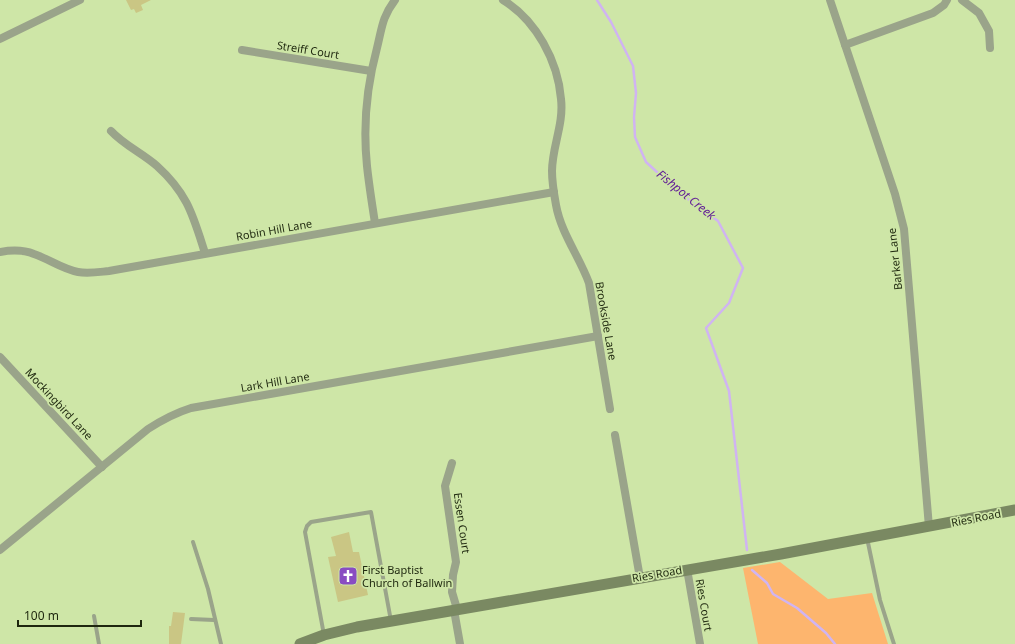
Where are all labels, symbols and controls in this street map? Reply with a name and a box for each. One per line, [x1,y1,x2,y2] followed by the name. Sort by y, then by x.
[276,37,340,62] street label: Streiff Court
[653,166,720,224] water label: Fishpot Creek
[235,215,313,244] street label: Robin Hill Lane
[884,227,905,291] street label: Barker Lane
[592,280,621,361] street label: Brookside Lane
[22,365,96,443] street label: Mockingbird Lane
[239,368,311,395] street label: Lark Hill Lane
[451,491,474,554] street label: Essen Court
[950,505,1002,530] street label: Ries Road
[362,562,452,590] place label: First Baptist Church of Ballwin
[631,562,683,585] street label: Ries Road
[337,565,359,587] church icon: First Baptist Church of Ballwin
[693,578,716,632] street label: Ries Court
[18,602,141,628] scale bar
[24,607,59,624] text: 100 m

